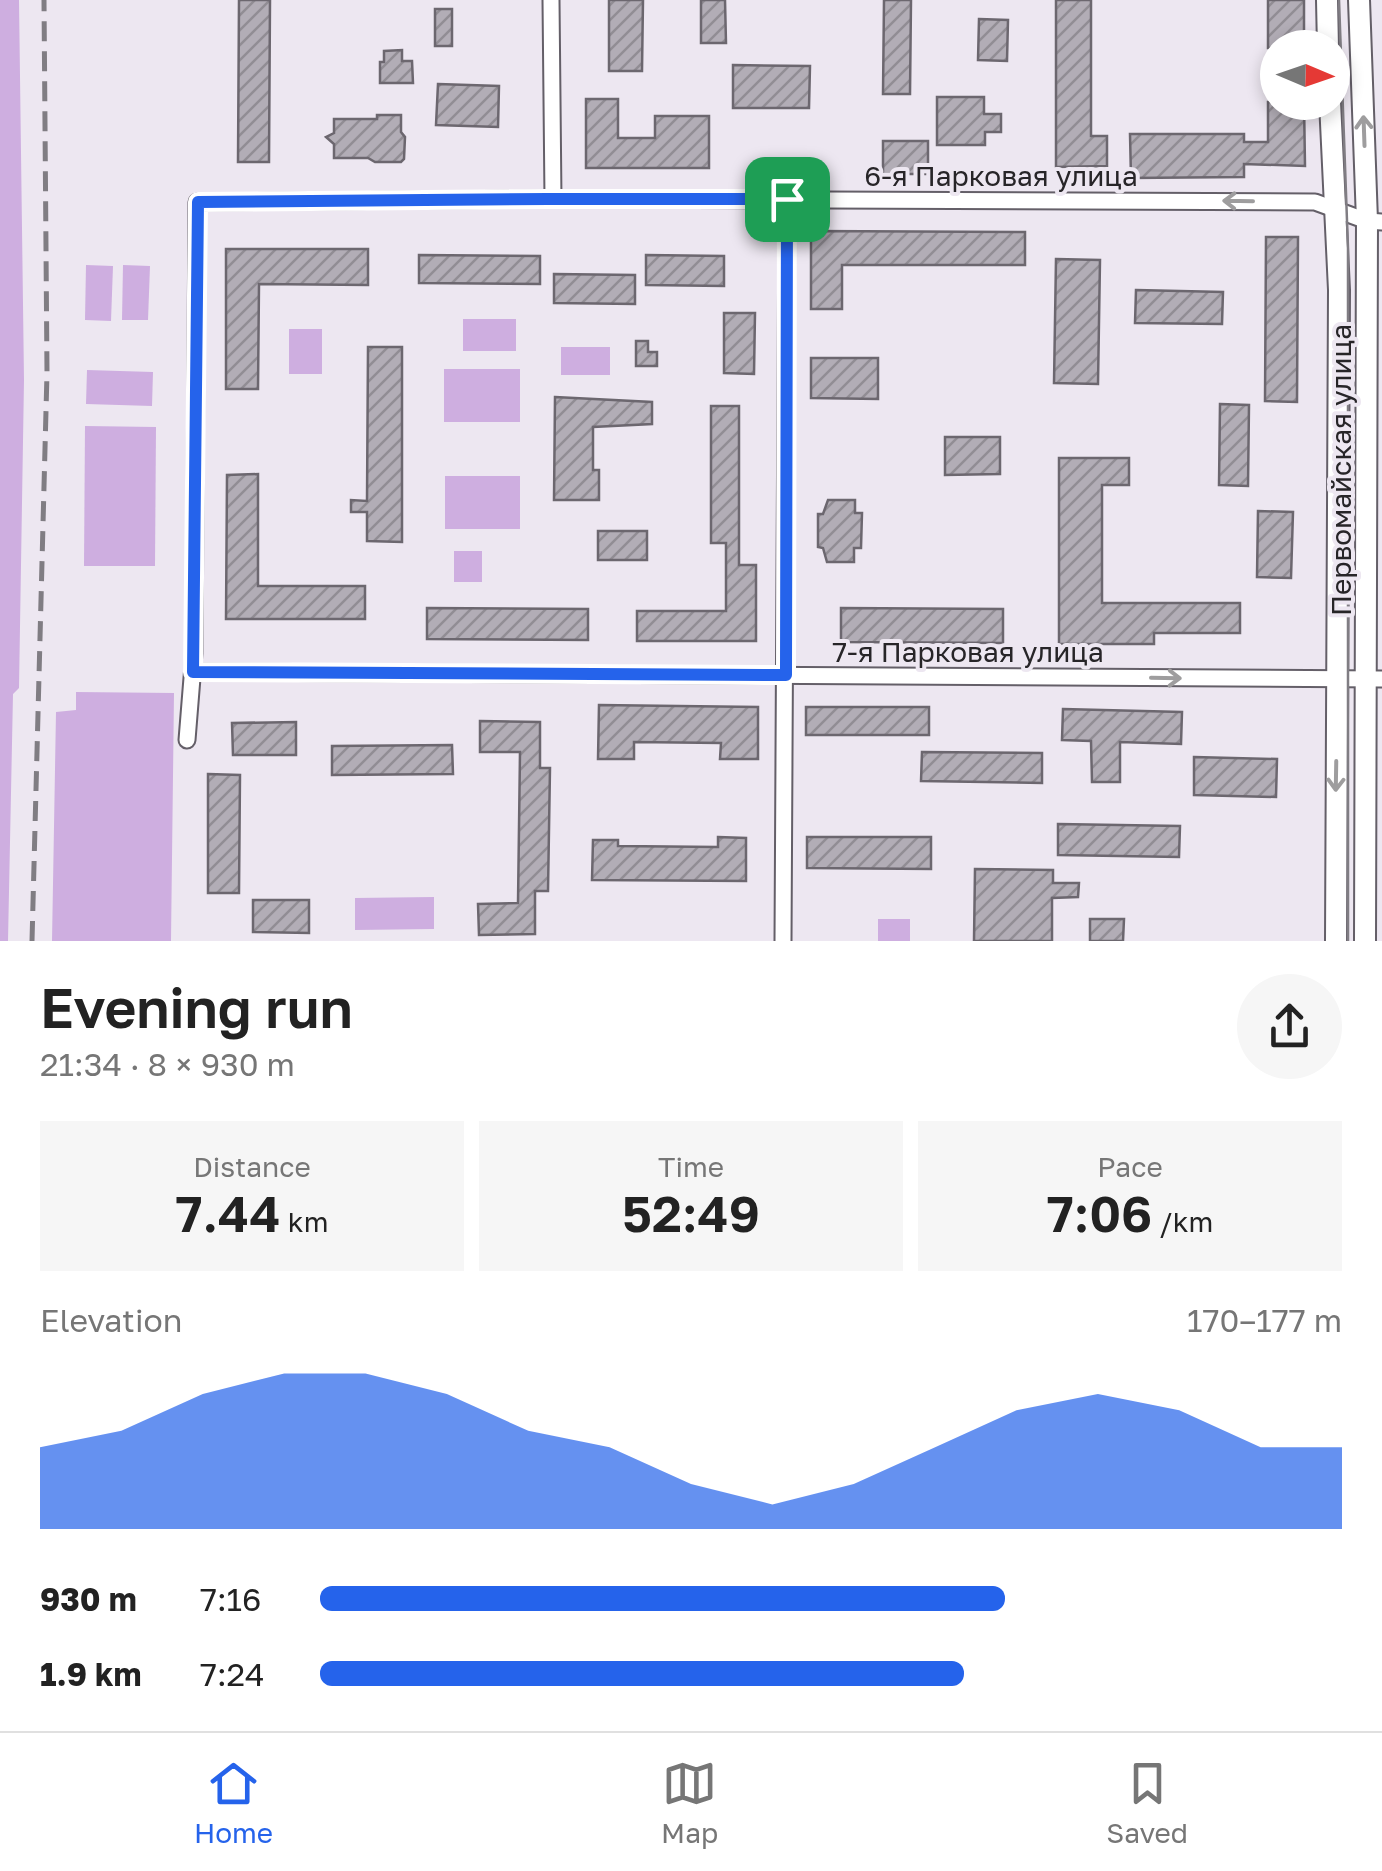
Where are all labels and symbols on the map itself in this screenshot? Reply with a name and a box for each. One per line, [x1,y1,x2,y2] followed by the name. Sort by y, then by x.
[1260,30,1350,120] north arrow
[1354,116,1373,148] one-way arrow
[745,157,830,242] pin
[864,159,1138,192] street label: 6-я Парковая улица
[1223,192,1256,210] one-way arrow
[1324,324,1357,616] street label: Первомайская улица
[832,635,1104,668] street label: 7-я Парковая улица
[1148,668,1181,688] one-way arrow
[1326,760,1346,792] one-way arrow

